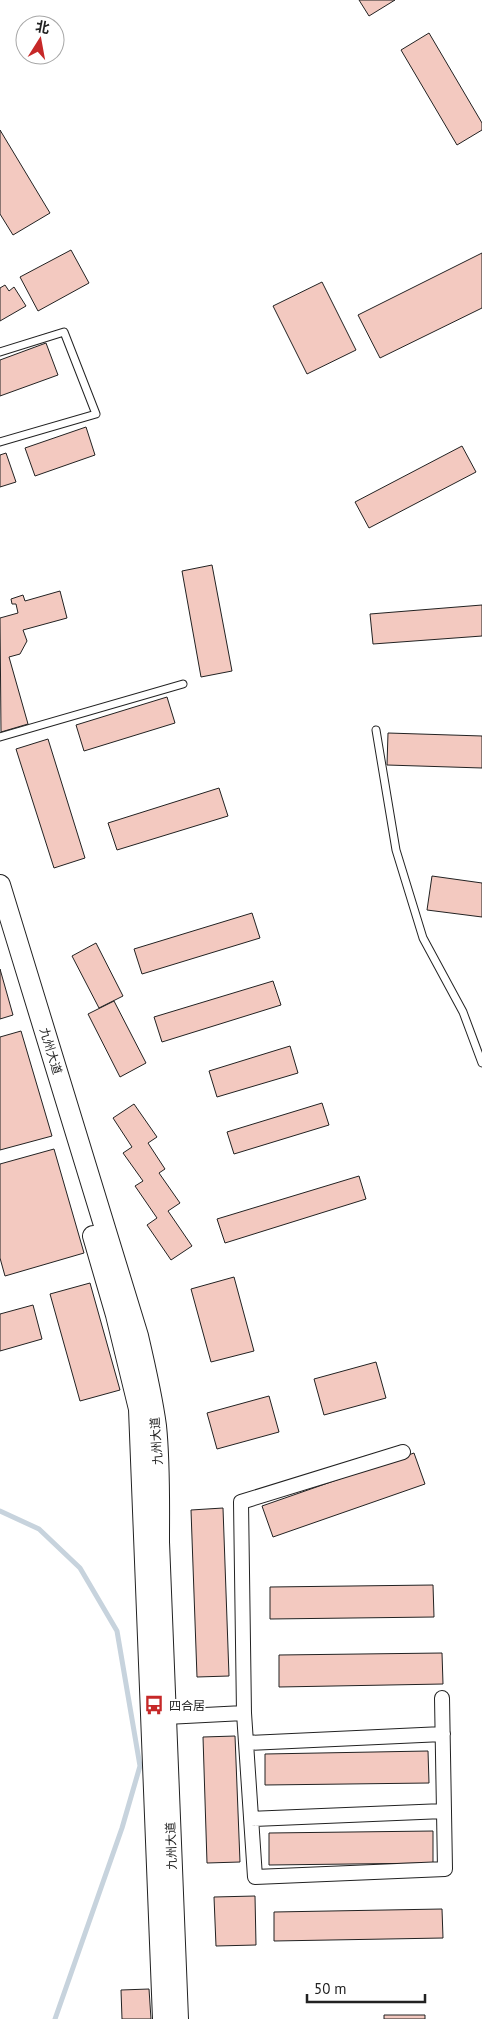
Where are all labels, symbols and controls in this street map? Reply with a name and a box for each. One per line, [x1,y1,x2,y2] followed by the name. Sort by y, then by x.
[15,15,65,65] north arrow
[34,17,51,37] text: 北
[37,1026,65,1076] street label: 九州大道
[147,1417,165,1465] street label: 九州大道
[143,1694,165,1716] bus stop icon: 四合居
[169,1698,205,1713] place label: 四合居
[163,1822,179,1870] street label: 九州大道
[307,1972,424,2004] scale bar
[314,1979,347,1998] text: 50 m

